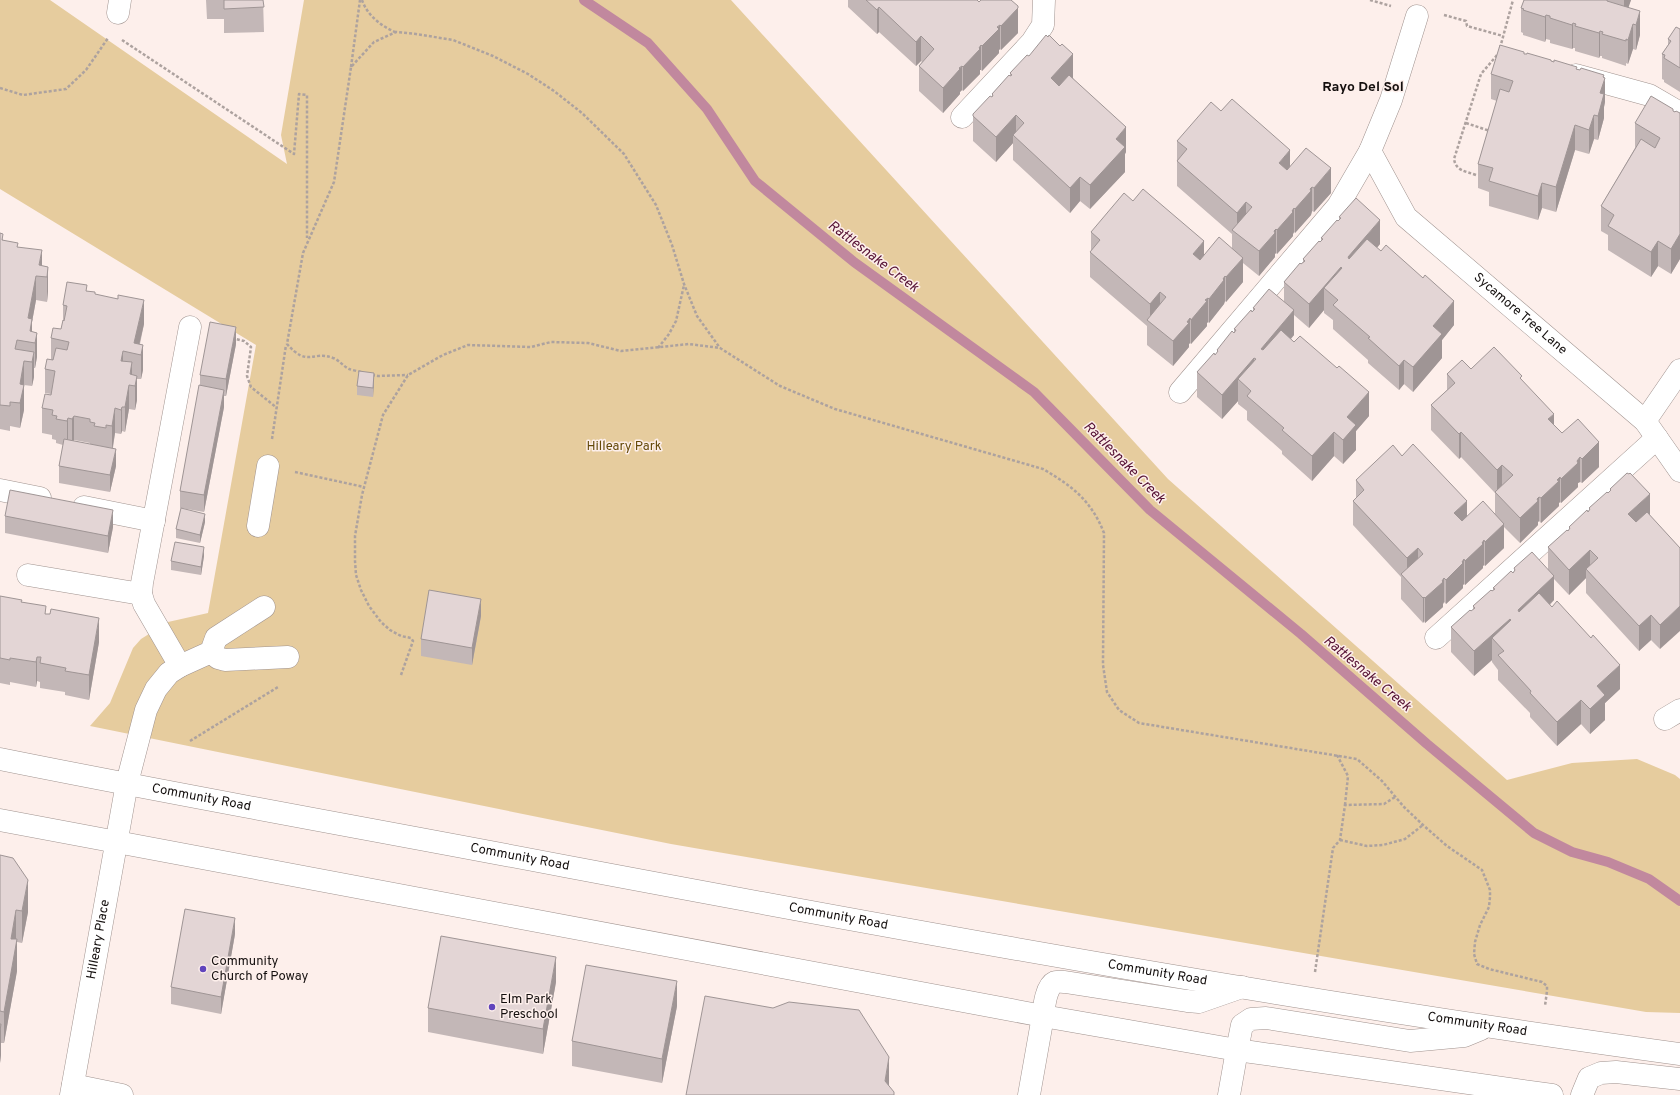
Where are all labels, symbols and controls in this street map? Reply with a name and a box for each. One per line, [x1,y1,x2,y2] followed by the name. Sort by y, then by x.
[1322,79,1404,96] district label: Rayo Del Sol
[824,217,922,297] water label: Rattlesnake Creek
[1470,270,1570,359] street label: Sycamore Tree Lane
[1079,418,1169,508] water label: Rattlesnake Creek
[586,439,662,455] park label: Hilleary Park
[1320,632,1415,716] water label: Rattlesnake Creek
[150,781,252,815] street label: Community Road
[469,840,571,875] street label: Community Road
[84,898,114,981] street label: Hilleary Place
[787,900,889,934] street label: Community Road
[211,954,309,985] place label: Community Church of Poway
[1106,957,1208,990] street label: Community Road
[198,964,208,974] marker: Community Church of Poway
[500,992,558,1023] place label: Elm Park Preschool
[487,1002,497,1012] marker: Elm Park Preschool
[1426,1009,1528,1040] street label: Community Road

